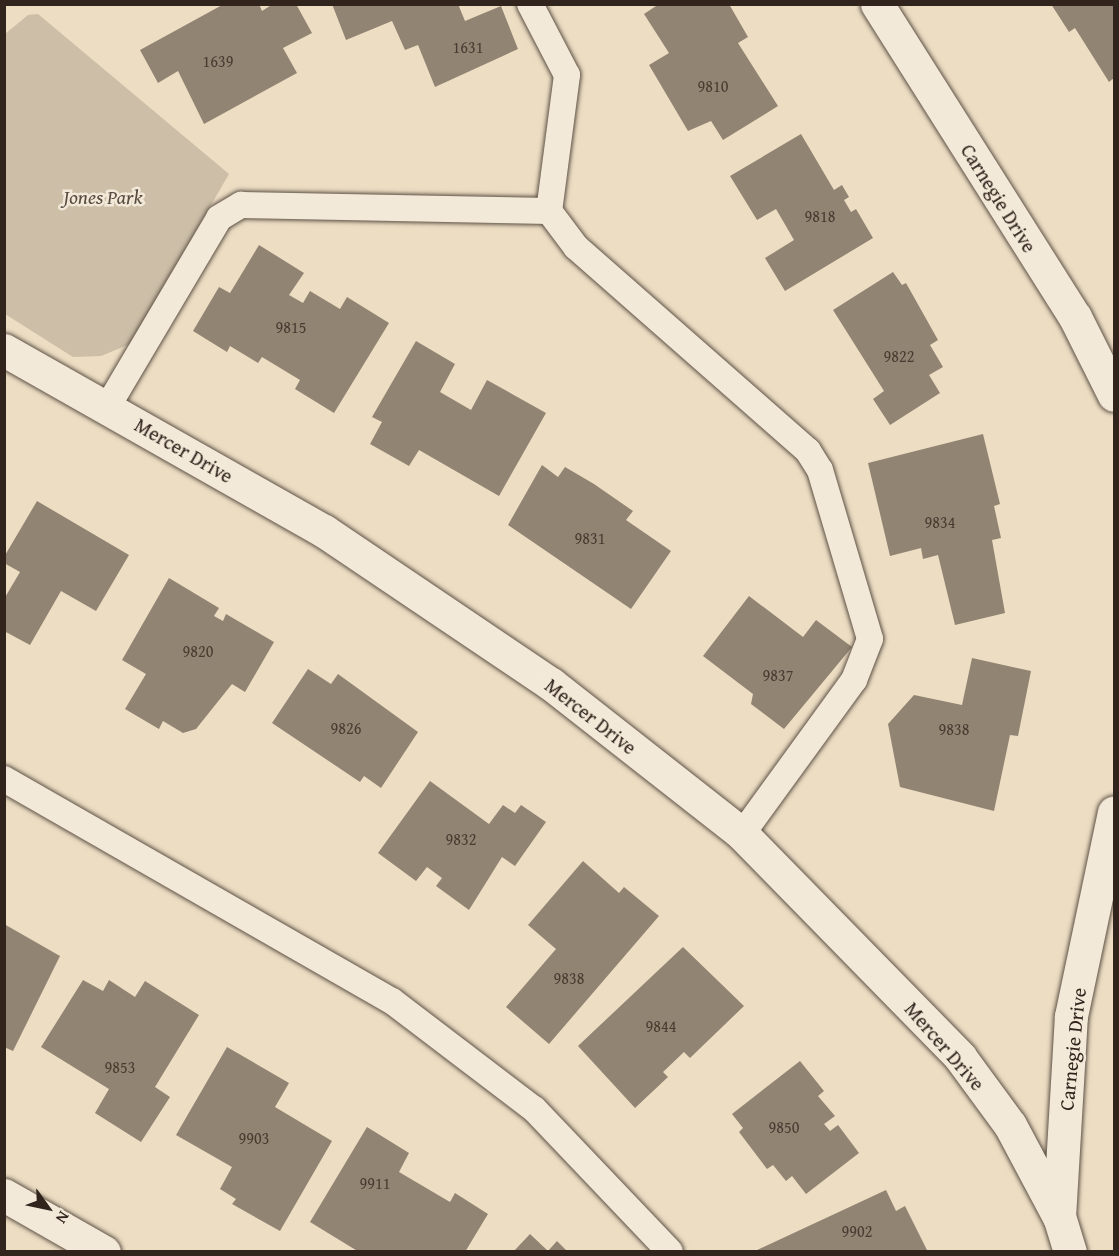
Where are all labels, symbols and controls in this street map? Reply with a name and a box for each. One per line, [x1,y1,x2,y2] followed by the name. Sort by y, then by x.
[453,37,483,57] house number: 1631
[203,51,233,71] house number: 1639
[698,76,728,96] house number: 9810
[956,139,1042,257] street label: Carnegie Drive
[63,184,143,208] park label: Jones Park
[805,206,835,226] house number: 9818
[276,317,306,337] house number: 9815
[884,346,914,366] house number: 9822
[131,412,237,488] street label: Mercer Drive
[925,512,955,532] house number: 9834
[575,528,605,548] house number: 9831
[183,641,213,661] house number: 9820
[763,665,793,685] house number: 9837
[540,673,642,759] street label: Mercer Drive
[331,718,361,738] house number: 9826
[939,719,969,739] house number: 9838
[446,829,476,849] house number: 9832
[554,968,584,988] house number: 9838
[1054,986,1090,1112] street label: Carnegie Drive
[900,997,990,1095] street label: Mercer Drive
[646,1016,676,1036] house number: 9844
[105,1057,135,1077] house number: 9853
[769,1117,799,1137] house number: 9850
[239,1128,269,1148] house number: 9903
[360,1173,390,1193] house number: 9911
[18,1178,78,1238] north arrow
[50,1207,76,1229] text: N
[842,1221,872,1241] house number: 9902

